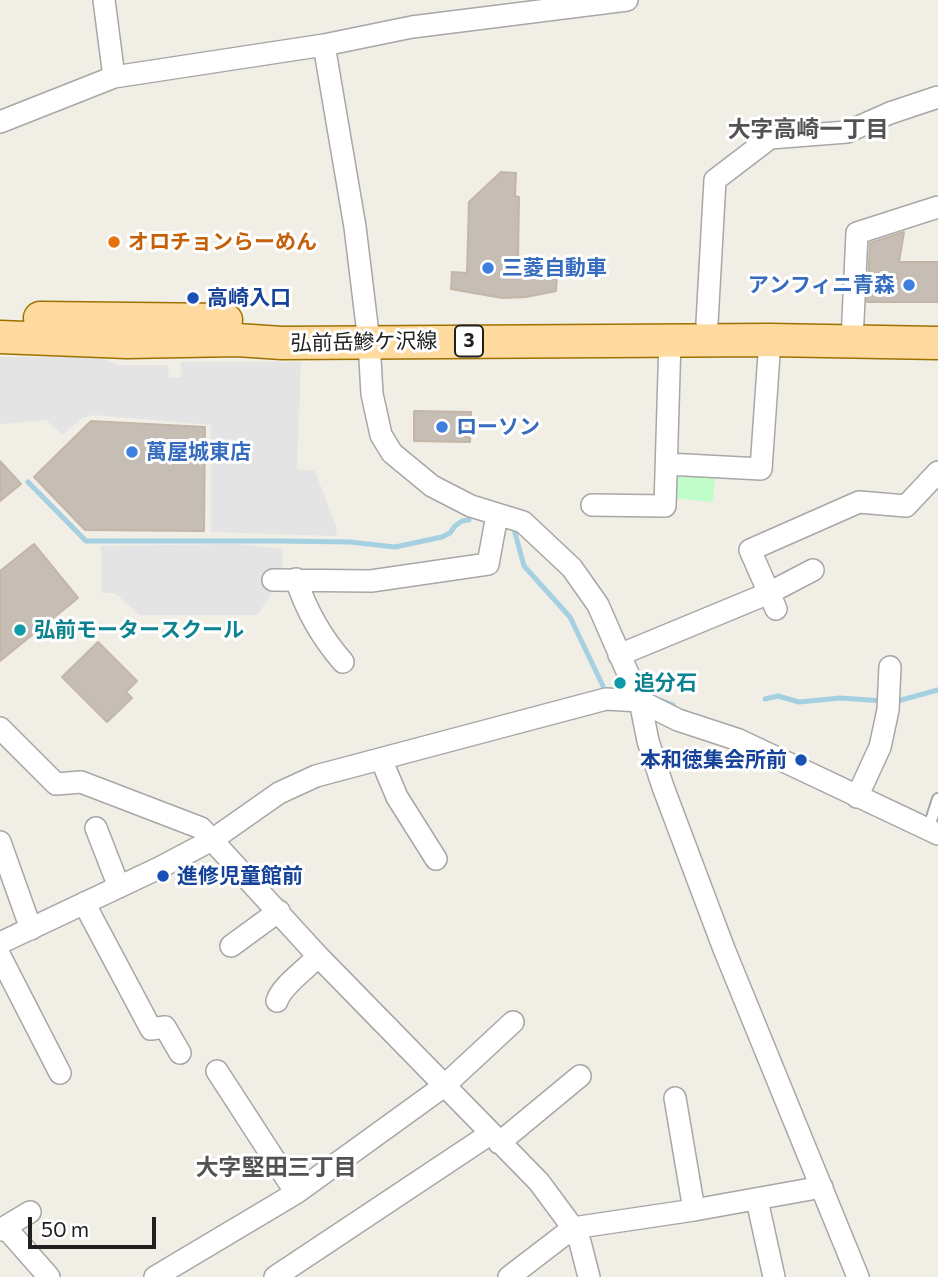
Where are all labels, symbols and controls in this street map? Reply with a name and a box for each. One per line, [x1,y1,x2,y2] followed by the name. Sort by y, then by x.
[728,115,888,143] district label: 大字高崎一丁目
[128,229,317,255] place label: オロチョンらーめん
[106,234,122,250] marker: オロチョンらーめん
[502,255,607,281] place label: 三菱自動車
[480,260,496,276] marker: 三菱自動車
[748,272,895,298] place label: アンフィニ青森
[901,277,917,293] marker: アンフィニ青森
[207,285,291,311] place label: 高崎入口
[185,290,201,306] marker: 高崎入口
[455,326,483,356] road number: 3
[290,328,438,356] street label: 弘前岳鰺ケ沢線
[456,414,540,440] place label: ローソン
[434,419,450,435] marker: ローソン
[146,439,251,465] place label: 萬屋城東店
[124,444,140,460] marker: 萬屋城東店
[34,617,244,643] place label: 弘前モータースクール
[12,622,28,638] marker: 弘前モータースクール
[634,670,697,696] place label: 追分石
[612,675,628,691] marker: 追分石
[640,747,787,773] place label: 本和徳集会所前
[793,752,809,768] marker: 本和徳集会所前
[177,863,303,889] place label: 進修児童館前
[155,868,171,884] marker: 進修児童館前
[196,1153,356,1181] district label: 大字堅田三丁目
[32,1204,159,1248] scale bar
[41,1216,89,1241] text: 50 m

